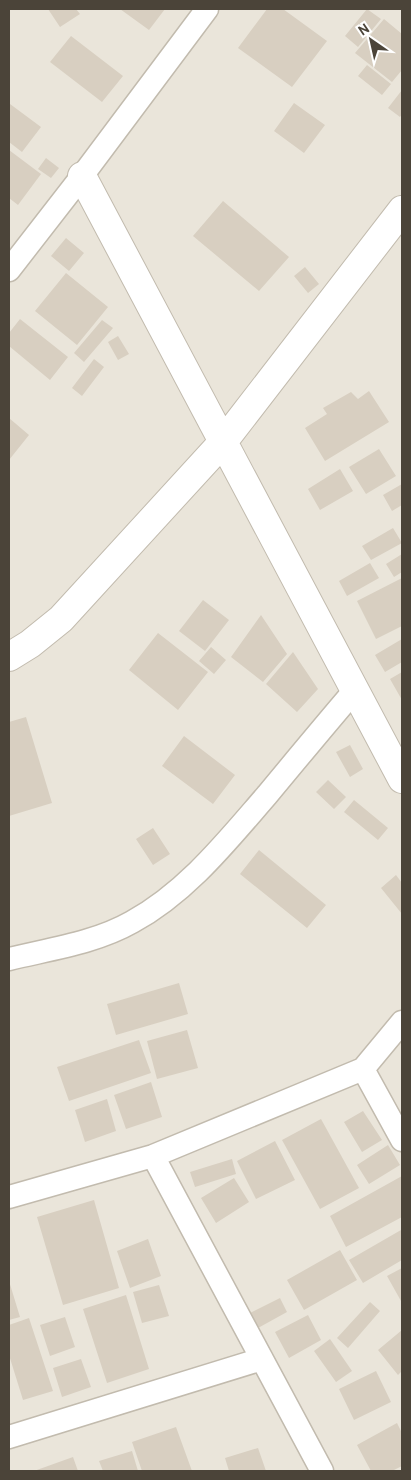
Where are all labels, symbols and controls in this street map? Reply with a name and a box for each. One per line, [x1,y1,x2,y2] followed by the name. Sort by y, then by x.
[346,15,396,65] north arrow
[356,21,373,40] text: N

